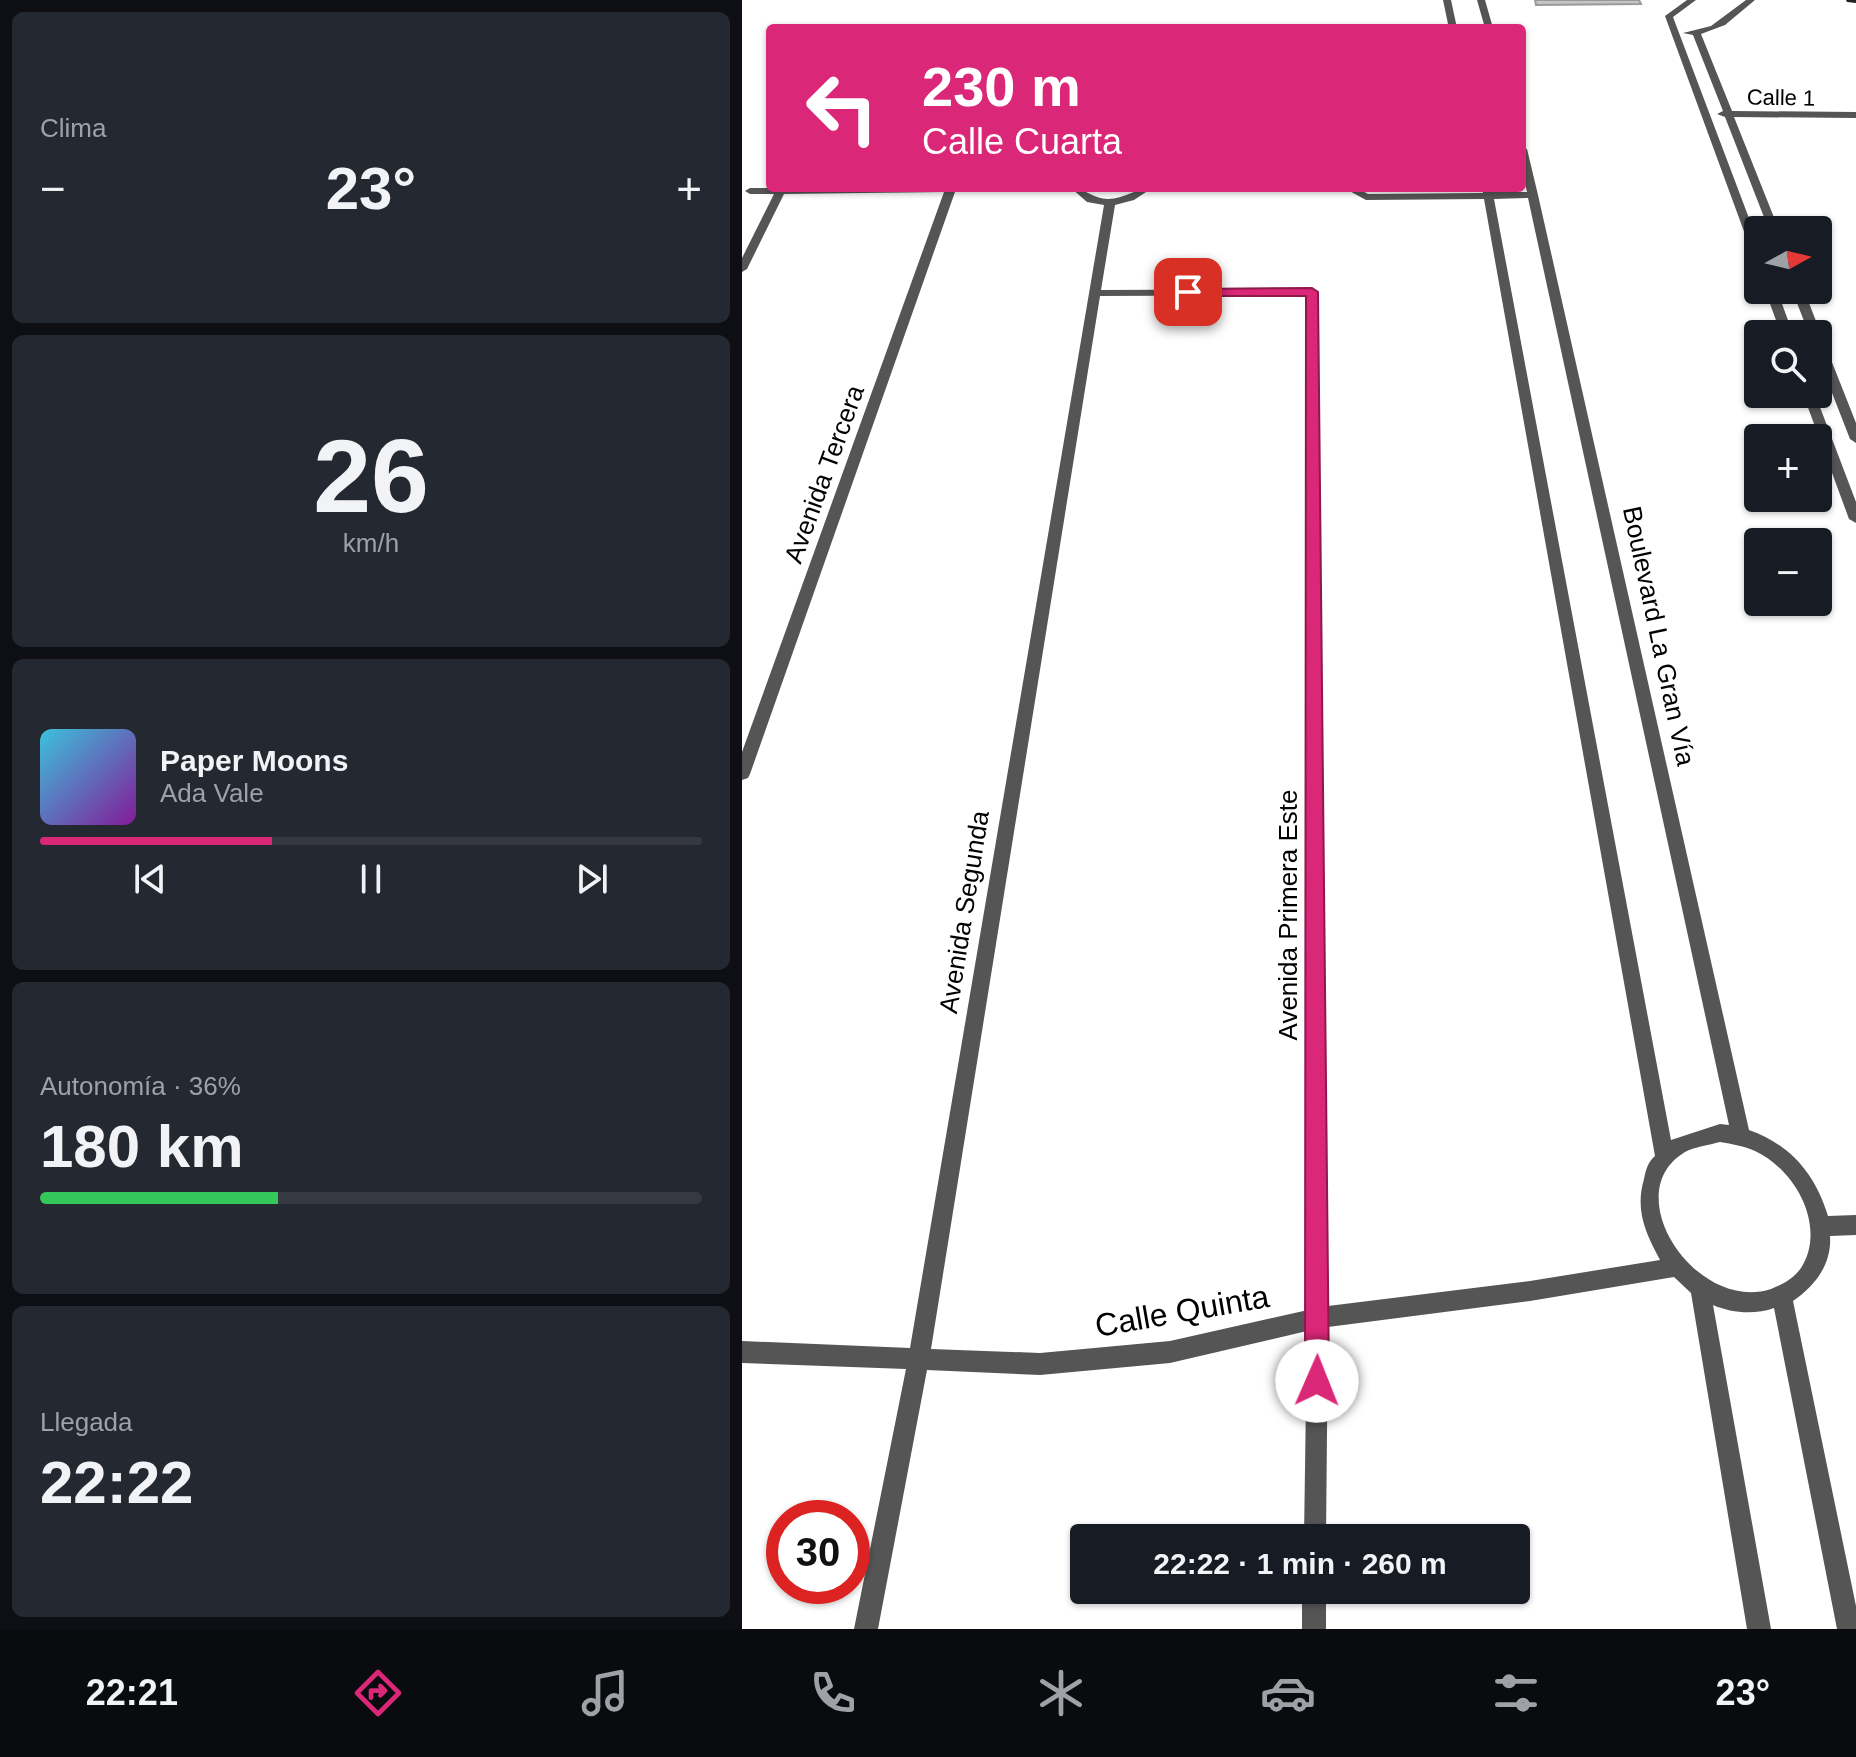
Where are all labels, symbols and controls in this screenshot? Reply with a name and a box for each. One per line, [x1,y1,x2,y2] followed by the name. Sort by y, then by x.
[922,55,1081,118] text: 230 m
[790,56,894,160] icon: left
[1747,84,1815,111] street label: Calle 1
[40,113,106,143] text: Clima
[922,121,1122,162] text: Calle Cuarta
[326,155,416,222] text: 23°
[40,164,66,213] text: −
[676,164,702,213] text: +
[1744,216,1832,304] north arrow
[1744,216,1832,616] map controls
[1154,258,1222,326] pin
[1166,270,1210,314] icon: arrive
[1744,320,1832,408] button: search
[778,381,870,567] street label: Avenida Tercera
[313,418,429,534] text: 26
[1744,424,1832,512] button: +
[1617,504,1701,769] street label: Boulevard La Gran Vía
[343,528,399,558] text: km/h
[1744,528,1832,616] button: −
[160,744,348,777] text: Paper Moons
[160,778,264,808] text: Ada Vale
[1273,790,1303,1040] street label: Avenida Primera Este
[933,808,995,1015] street label: Avenida Segunda
[128,857,172,901] icon: previous
[349,857,393,901] icon: pause
[570,857,614,901] icon: next
[40,1071,241,1101] text: Autonomía · 36%
[40,1113,244,1180] text: 180 km
[1092,1278,1272,1344] street label: Calle Quinta
[1275,1339,1359,1423] position arrow
[40,1407,133,1437] text: Llegada
[40,1449,193,1516] text: 22:22
[766,1500,870,1604] speed limit sign: 30
[1153,1547,1447,1580] text: 22:22 · 1 min · 260 m
[350,1665,406,1721] icon: directions
[577,1665,633,1721] icon: music
[805,1665,861,1721] icon: phone
[1033,1665,1089,1721] icon: climate
[1260,1665,1316,1721] icon: car
[1488,1665,1544,1721] icon: filters
[86,1672,178,1713] text: 22:21
[1716,1672,1770,1713] text: 23°

